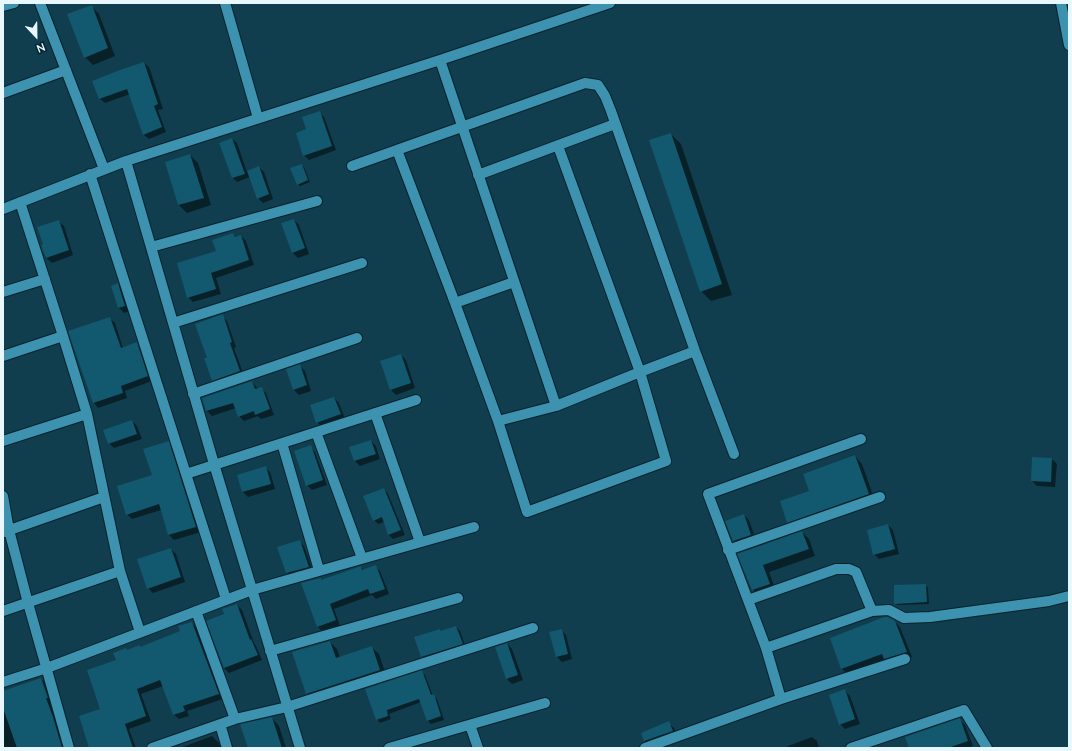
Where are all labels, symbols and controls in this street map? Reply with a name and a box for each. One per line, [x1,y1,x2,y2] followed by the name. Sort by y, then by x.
[16,16,56,56] north arrow
[34,39,47,56] text: N

